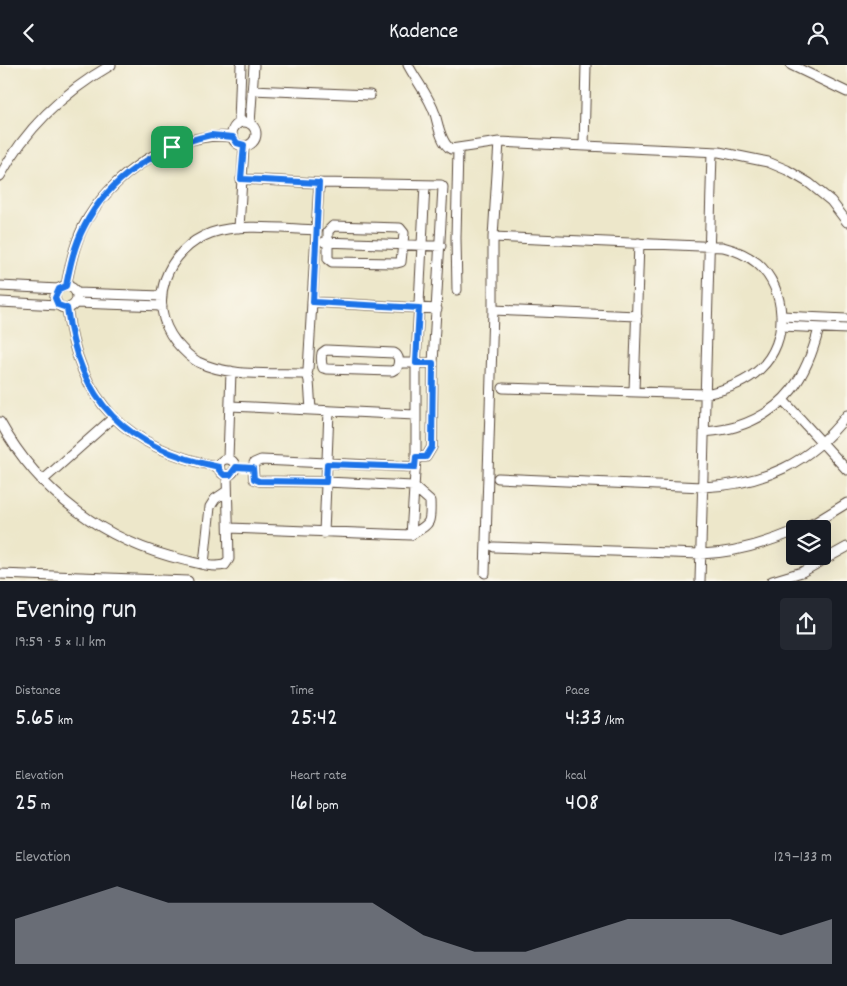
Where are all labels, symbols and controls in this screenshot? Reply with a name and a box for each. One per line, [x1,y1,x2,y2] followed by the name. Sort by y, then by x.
[389,17,458,48] text: Kadence
[15,19,43,47] icon: back
[804,19,832,47] icon: person
[151,126,193,168] pin
[158,133,186,161] icon: arrive
[786,520,831,565] map controls
[786,520,831,565] button: layers
[15,592,137,632] text: Evening run
[780,598,832,650] button: share
[15,631,106,654] text: 19:59 · 5 × 1.1 km
[15,681,61,701] text: Distance
[290,681,314,701] text: Time
[565,681,590,701] text: Pace
[15,701,55,737] text: 5.65
[290,701,338,737] text: 25:42
[565,701,602,737] text: 4:33
[55,711,73,731] text: km
[602,711,624,731] text: /km
[15,766,64,786] text: Elevation
[290,766,347,786] text: Heart rate
[565,766,586,786] text: kcal
[15,786,38,822] text: 25
[290,786,313,822] text: 161
[565,786,599,822] text: 408
[38,796,50,816] text: m
[313,796,339,816] text: bpm
[15,846,71,869] text: Elevation
[774,846,832,869] text: 129–133 m

